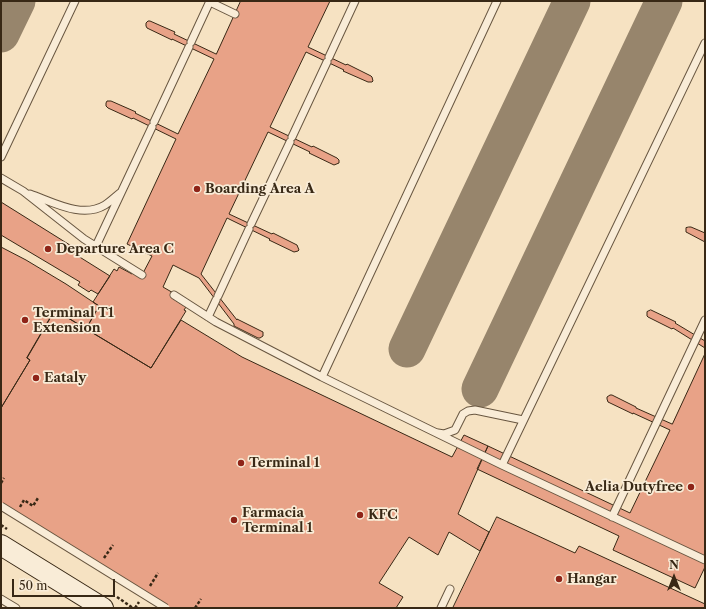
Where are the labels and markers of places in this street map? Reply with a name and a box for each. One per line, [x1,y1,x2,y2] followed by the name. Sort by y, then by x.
[205,181,315,197] place label: Boarding Area A
[192,184,202,194] marker: Boarding Area A
[56,241,174,257] place label: Departure Area C
[43,244,53,254] marker: Departure Area C
[33,305,114,336] place label: Terminal T1 Extension
[20,315,30,325] marker: Terminal T1 Extension
[44,370,86,386] place label: Eataly
[31,373,41,383] marker: Eataly
[249,455,320,471] place label: Terminal 1
[236,458,246,468] marker: Terminal 1
[585,479,683,495] place label: Aelia Dutyfree
[686,482,696,492] marker: Aelia Dutyfree
[242,505,313,536] place label: Farmacia Terminal 1
[368,507,398,523] place label: KFC
[355,510,365,520] marker: KFC
[229,515,239,525] marker: Farmacia Terminal 1
[567,571,617,587] place label: Hangar
[554,574,564,584] marker: Hangar

